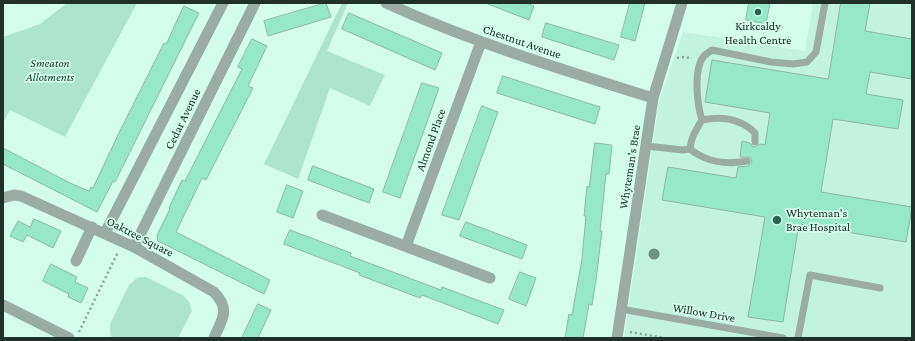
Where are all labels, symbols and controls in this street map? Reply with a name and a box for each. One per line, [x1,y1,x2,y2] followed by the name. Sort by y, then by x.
[753,7,763,17] marker: Kirkcaldy Health Centre
[725,19,791,47] place label: Kirkcaldy Health Centre
[481,22,563,62] street label: Chestnut Avenue
[26,56,74,84] park label: Smeaton Allotments
[162,86,204,152] street label: Cedar Avenue
[413,107,449,173] street label: Almond Place
[616,124,644,210] street label: Whyteman's Brae
[786,206,850,234] place label: Whyteman's Brae Hospital
[104,214,176,260] street label: Oaktree Square
[771,214,783,226] marker: Whyteman's Brae Hospital
[672,300,736,326] street label: Willow Drive

